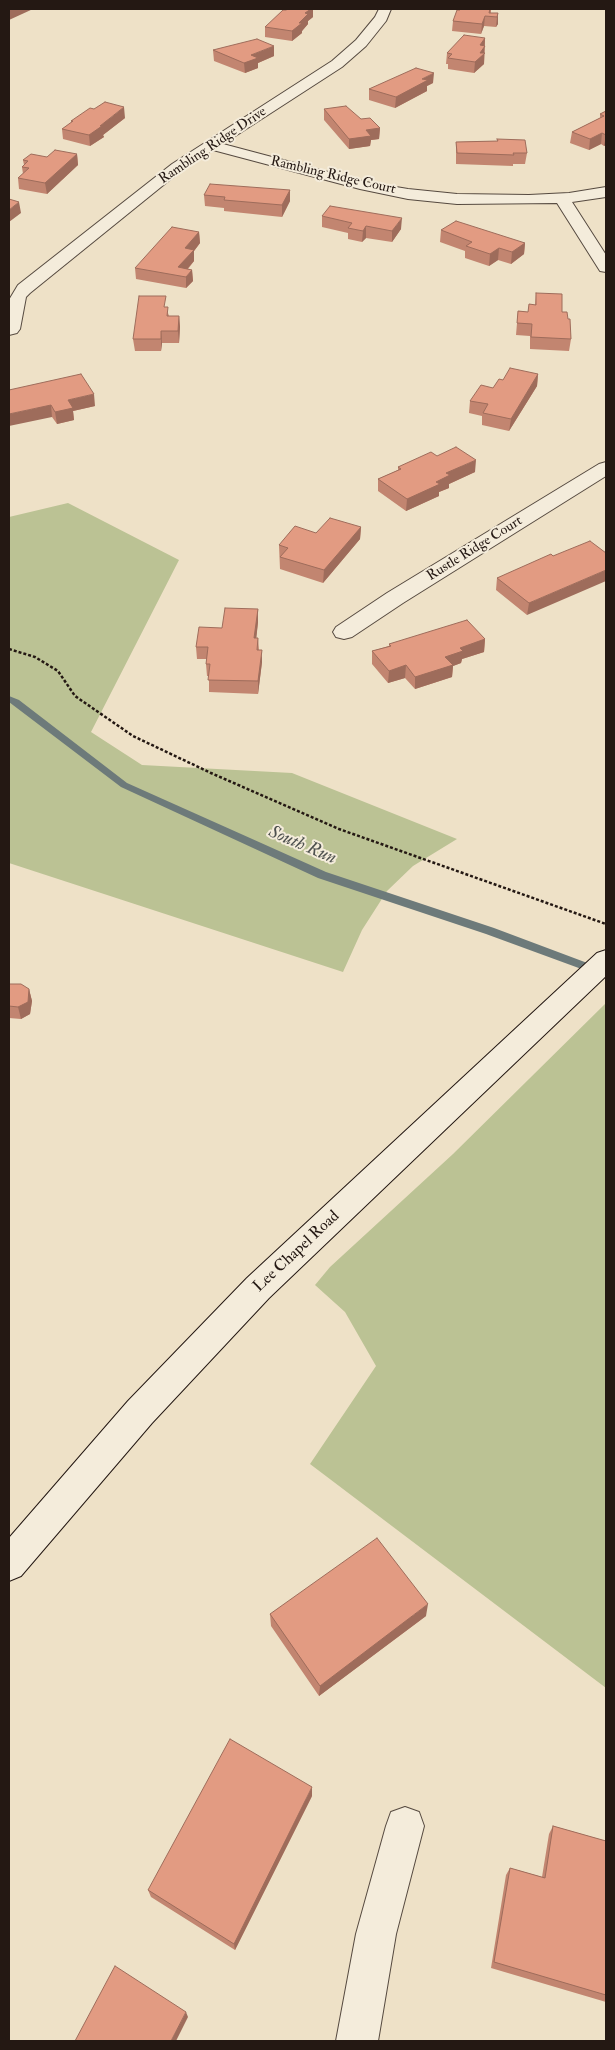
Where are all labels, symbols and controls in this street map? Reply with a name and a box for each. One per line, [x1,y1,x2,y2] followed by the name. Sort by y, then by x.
[156,104,270,188] street label: Rambling Ridge Drive
[269,153,397,199] street label: Rambling Ridge Court
[424,513,526,585] street label: Rustle Ridge Court
[265,822,339,870] water label: South Run
[250,1207,344,1297] street label: Lee Chapel Road

